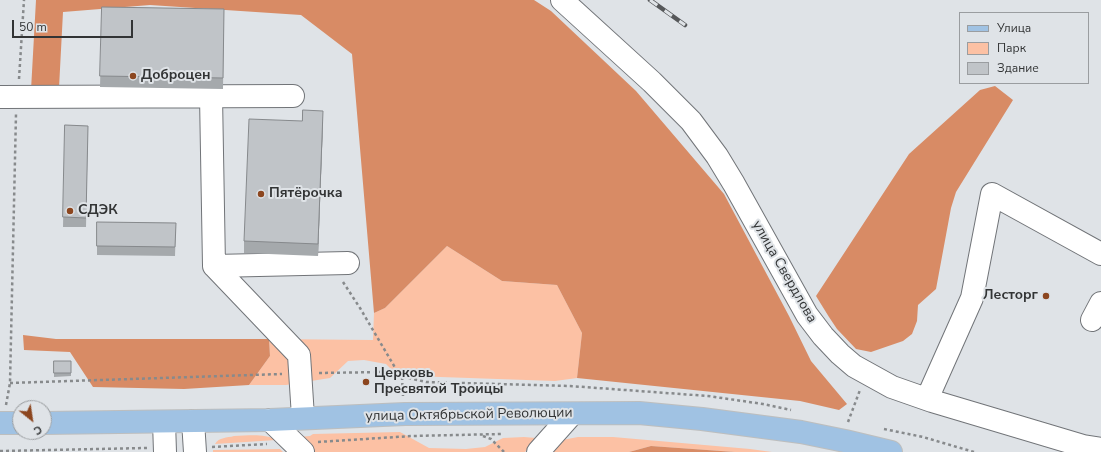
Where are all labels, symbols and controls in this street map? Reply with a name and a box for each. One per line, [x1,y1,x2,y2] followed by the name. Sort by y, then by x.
[14,12,135,38] scale bar
[959,12,1089,84] legend
[19,19,47,35] text: 50 m
[997,20,1031,36] text: Улица
[997,40,1026,56] text: Парк
[997,60,1039,76] text: Здание
[141,68,211,84] place label: Доброцен
[128,71,138,81] marker: Доброцен
[269,186,342,202] place label: Пятёрочка
[256,189,266,199] marker: Пятёрочка
[78,203,118,219] place label: СДЭК
[65,206,75,216] marker: СДЭК
[748,218,820,326] street label: улица Свердлова
[983,288,1038,304] place label: Лесторг
[1041,291,1051,301] marker: Лесторг
[374,366,503,398] place label: Церковь Пресвятой Троицы
[361,377,371,387] marker: Церковь Пресвятой Троицы
[12,400,52,440] north arrow
[365,405,573,425] street label: улица Октябрьской Революции
[31,422,45,438] text: С

